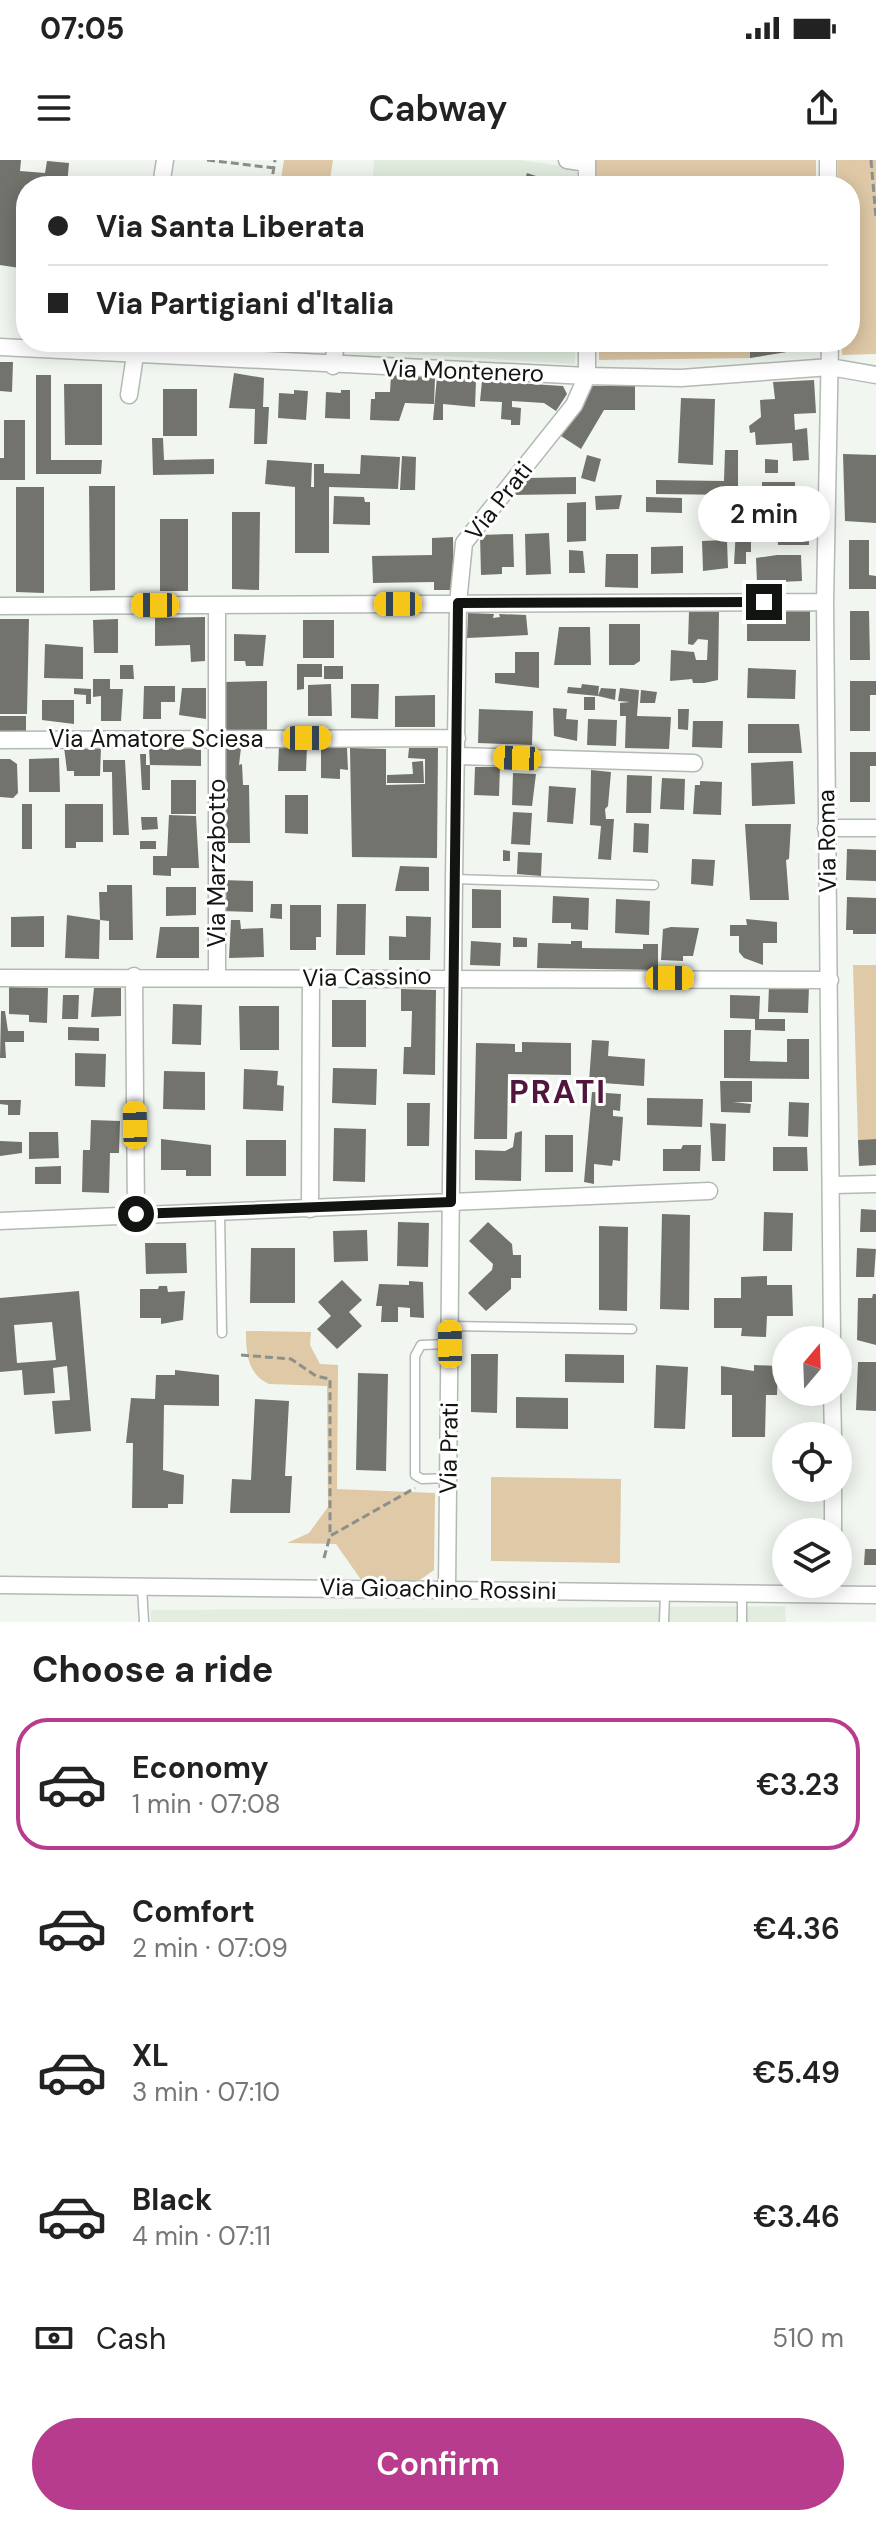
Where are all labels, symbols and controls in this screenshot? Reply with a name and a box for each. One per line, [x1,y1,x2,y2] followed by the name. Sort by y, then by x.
[40,9,124,48] text: 07:05
[369,85,507,132] text: Cabway
[32,86,76,130] icon: menu
[800,86,844,130] icon: share
[96,207,365,246] text: Via Santa Liberata
[96,284,394,323] text: Via Partigiani d'Italia
[381,352,545,389] street label: Via Montenero
[458,455,539,546] street label: Via Prati
[698,486,830,542] callout: 2 min
[730,497,798,531] text: 2 min
[746,584,782,620] route end
[374,592,422,616] car
[131,593,179,617] car
[48,723,264,754] street label: Via Amatore Sciesa
[283,726,331,750] car
[493,745,541,771] car
[201,779,232,947] street label: Via Marzabotto
[810,789,843,893] street label: Via Roma
[302,960,432,993] street label: Via Cassino
[646,966,694,990] car
[509,1071,607,1113] district label: PRATI
[123,1101,147,1149] car
[118,1196,154,1232] route start
[438,1320,462,1368] car
[772,1326,852,1406] north arrow
[772,1326,852,1598] map controls
[432,1402,465,1494] street label: Via Prati
[772,1422,852,1502] button: locate
[772,1518,852,1598] button: layers
[319,1571,557,1606] street label: Via Gioachino Rossini
[32,1646,273,1693] text: Choose a ride
[36,1748,108,1820] icon: car
[132,1748,269,1787] text: Economy
[756,1765,840,1804] text: €3.23
[132,1787,281,1821] text: 1 min · 07:08
[36,1892,108,1964] icon: car
[132,1892,255,1931] text: Comfort
[753,1909,840,1948] text: €4.36
[132,1931,288,1965] text: 2 min · 07:09
[36,2036,108,2108] icon: car
[132,2036,169,2075] text: XL
[753,2053,840,2092] text: €5.49
[132,2075,280,2109] text: 3 min · 07:10
[36,2180,108,2252] icon: car
[132,2180,212,2219] text: Black
[753,2197,840,2236] text: €3.46
[132,2219,271,2253] text: 4 min · 07:11
[32,2316,76,2360] icon: cash
[96,2319,166,2358] text: Cash
[772,2321,844,2355] text: 510 m
[32,2418,844,2510] button: Confirm

